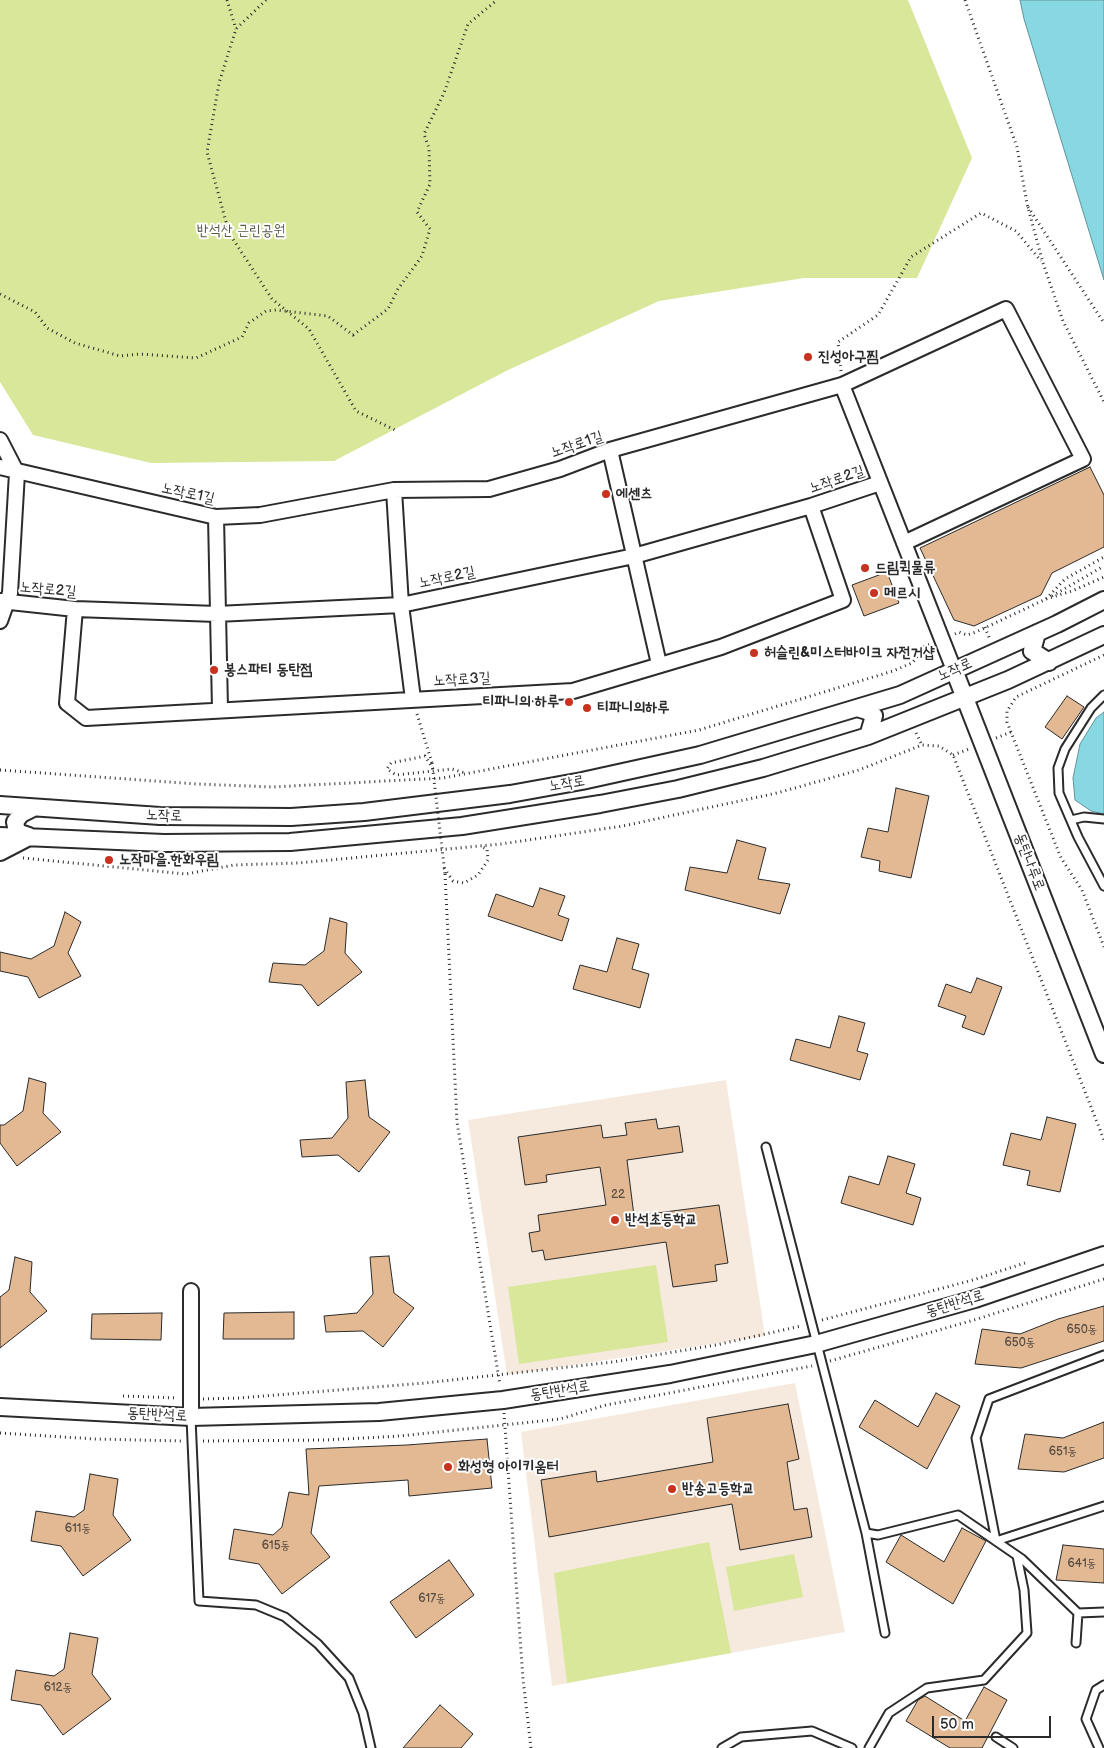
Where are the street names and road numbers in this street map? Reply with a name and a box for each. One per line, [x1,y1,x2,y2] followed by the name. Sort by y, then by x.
[549,428,605,462] street label: 노작로1길
[807,462,867,498] street label: 노작로2길
[160,480,216,508] street label: 노작로1길
[417,563,477,593] street label: 노작로2길
[19,579,77,601] street label: 노작로2길
[935,654,975,686] street label: 노작로
[433,670,491,690] street label: 노작로3길
[548,772,586,796] street label: 노작로
[146,806,182,826] street label: 노작로
[1010,831,1048,893] street label: 동탄나루로
[924,1287,986,1321] street label: 동탄반석로
[529,1377,591,1405] street label: 동탄반석로
[126,1404,188,1426] street label: 동탄반석로

